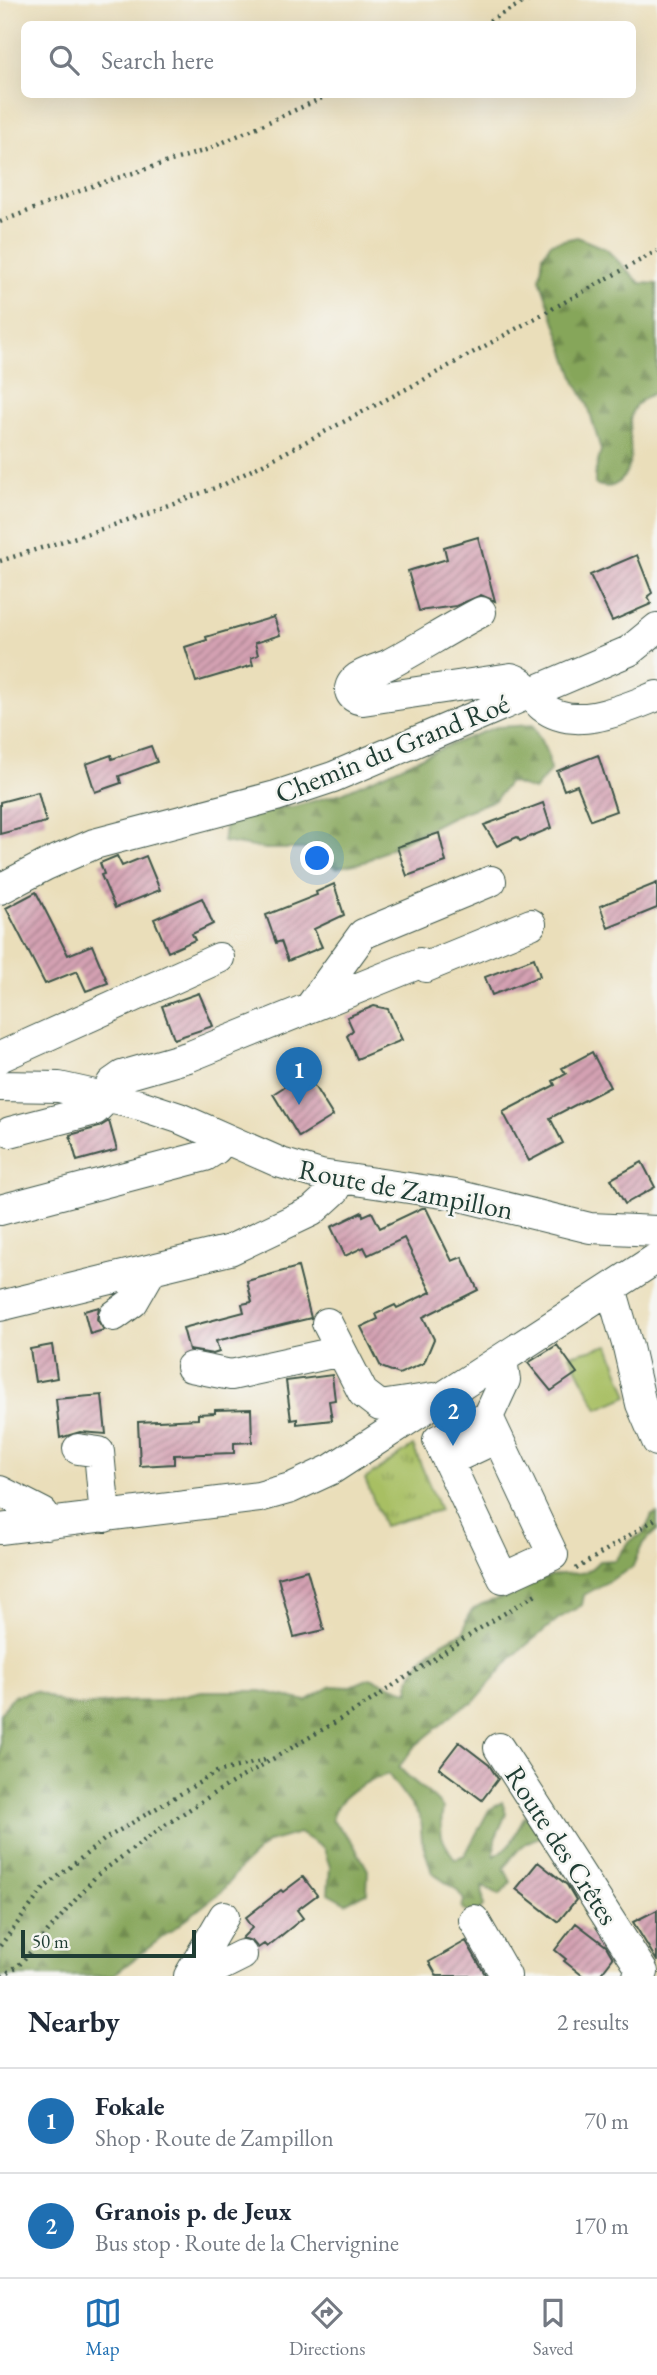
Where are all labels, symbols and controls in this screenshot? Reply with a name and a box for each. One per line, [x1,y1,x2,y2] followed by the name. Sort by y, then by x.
[21,21,636,98] search box
[45,41,83,79] icon: search
[101,43,214,77] text: Search here
[270,685,514,811] street label: Chemin du Grand Roé
[300,841,334,875] your location
[276,1047,322,1105] pin: 1
[296,1151,517,1227] street label: Route de Zampillon
[430,1388,476,1446] pin: 2
[497,1759,627,1931] street label: Route des Crêtes
[21,1927,196,1959] scale bar
[32,1929,69,1954] text: 50 m
[28,2002,120,2041] text: Nearby
[557,2007,629,2037] text: 2 results
[95,2089,165,2123] text: Fokale
[45,2106,57,2136] text: 1
[584,2106,629,2136] text: 70 m
[95,2123,334,2153] text: Shop · Route de Zampillon
[95,2194,292,2228] text: Granois p. de Jeux
[45,2211,57,2241] text: 2
[573,2211,629,2241] text: 170 m
[95,2228,399,2258] text: Bus stop · Route de la Chervignine
[84,2294,122,2361] tab: Map
[289,2294,365,2361] tab: Directions
[533,2294,573,2361] tab: Saved

